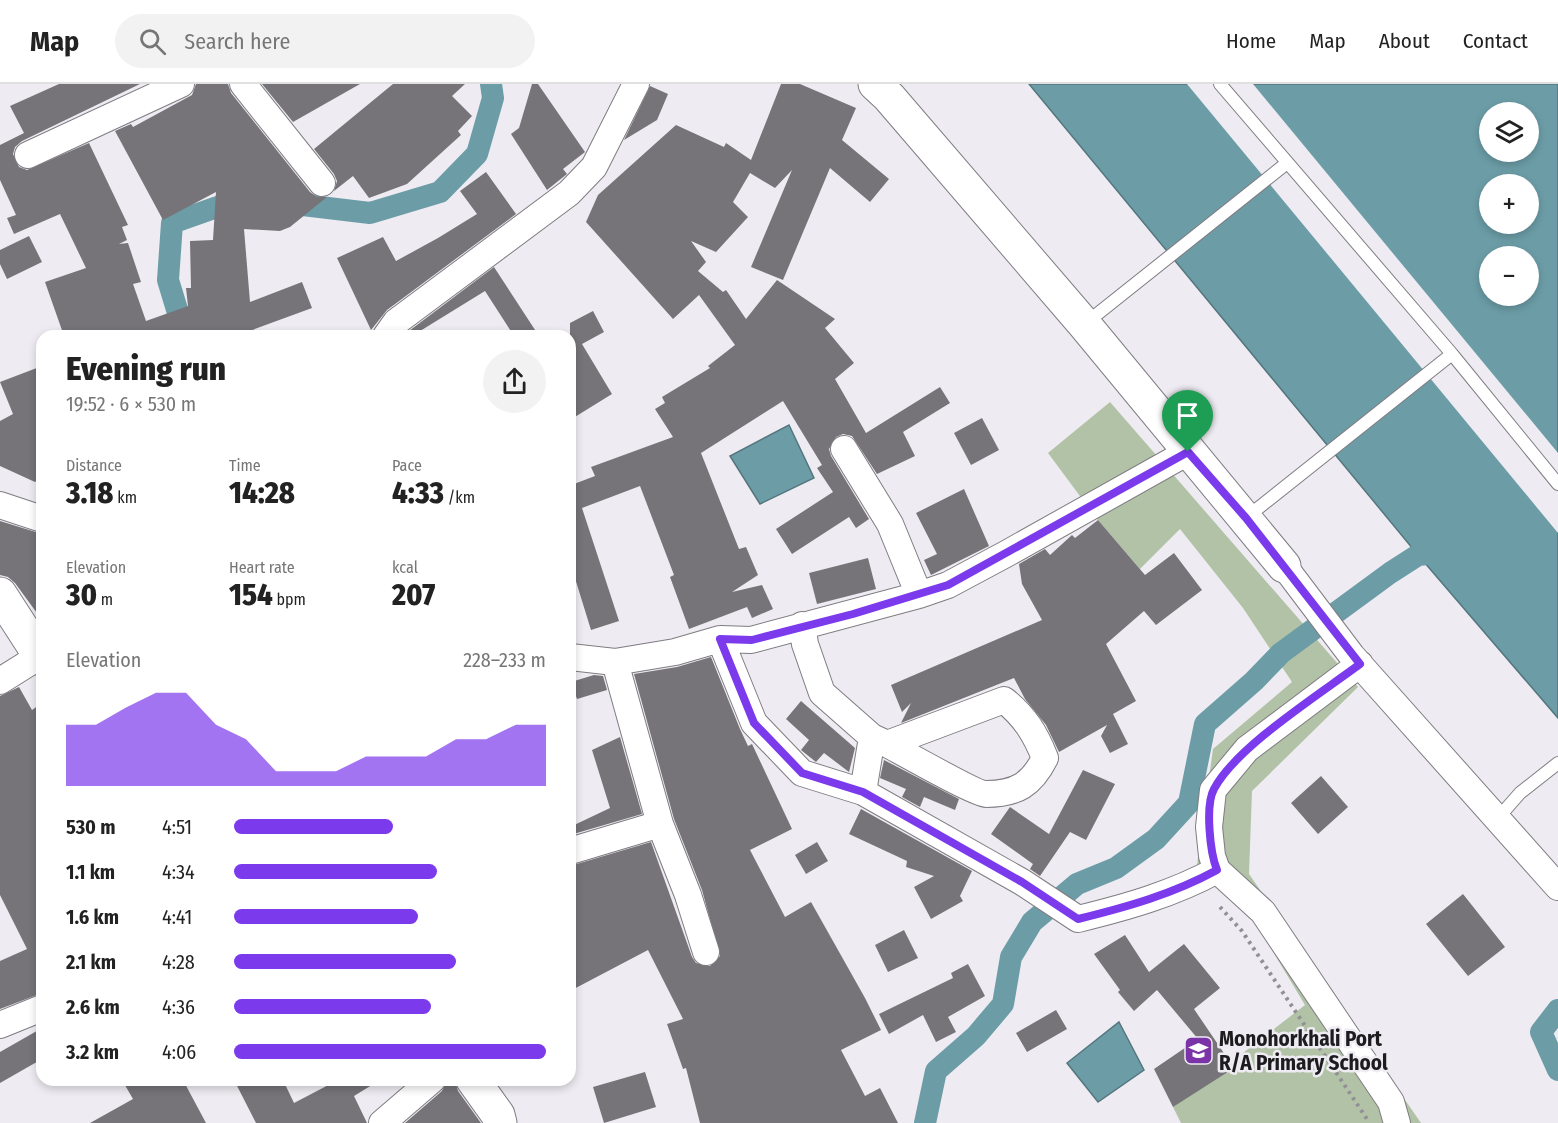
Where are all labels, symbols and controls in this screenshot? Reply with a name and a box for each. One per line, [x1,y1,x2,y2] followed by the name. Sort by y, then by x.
[115,14,535,68] search box
[30,25,79,58] text: Map
[136,25,169,58] icon: search
[184,28,290,55] text: Search here
[1226,28,1276,54] text: Home
[1309,28,1346,54] text: Map
[1379,28,1430,54] text: About
[1463,28,1528,54] text: Contact
[1479,102,1539,306] map controls
[1479,102,1539,162] button: layers
[1479,174,1539,234] button: +
[1479,246,1539,306] button: −
[66,349,226,389] text: Evening run
[483,350,546,413] button: share
[1162,390,1213,452] pin
[66,392,196,416] text: 19:52 · 6 × 530 m
[1171,399,1204,432] icon: arrive
[66,456,122,475] text: Distance
[229,456,261,475] text: Time
[392,456,422,475] text: Pace
[66,475,113,511] text: 3.18
[229,475,295,511] text: 14:28
[392,475,444,511] text: 4:33
[113,488,137,507] text: km
[444,488,475,507] text: /km
[66,558,126,577] text: Elevation
[229,558,295,577] text: Heart rate
[392,558,418,577] text: kcal
[66,577,97,613] text: 30
[229,577,273,613] text: 154
[392,577,435,613] text: 207
[97,590,113,609] text: m
[273,590,306,609] text: bpm
[66,648,141,672] text: Elevation
[463,648,546,672] text: 228–233 m
[66,815,115,839] text: 530 m
[162,815,192,839] text: 4:51
[66,860,115,884] text: 1.1 km
[162,860,195,884] text: 4:34
[66,905,119,929] text: 1.6 km
[162,905,192,929] text: 4:41
[66,950,116,974] text: 2.1 km
[162,950,195,974] text: 4:28
[66,995,120,1019] text: 2.6 km
[162,995,195,1019] text: 4:36
[1219,1026,1388,1076] place label: Monohorkhali Port R/A Primary School
[1182,1035,1214,1067] school or university icon: Monohorkhali Port R/A Primary School
[66,1040,119,1064] text: 3.2 km
[162,1040,196,1064] text: 4:06

